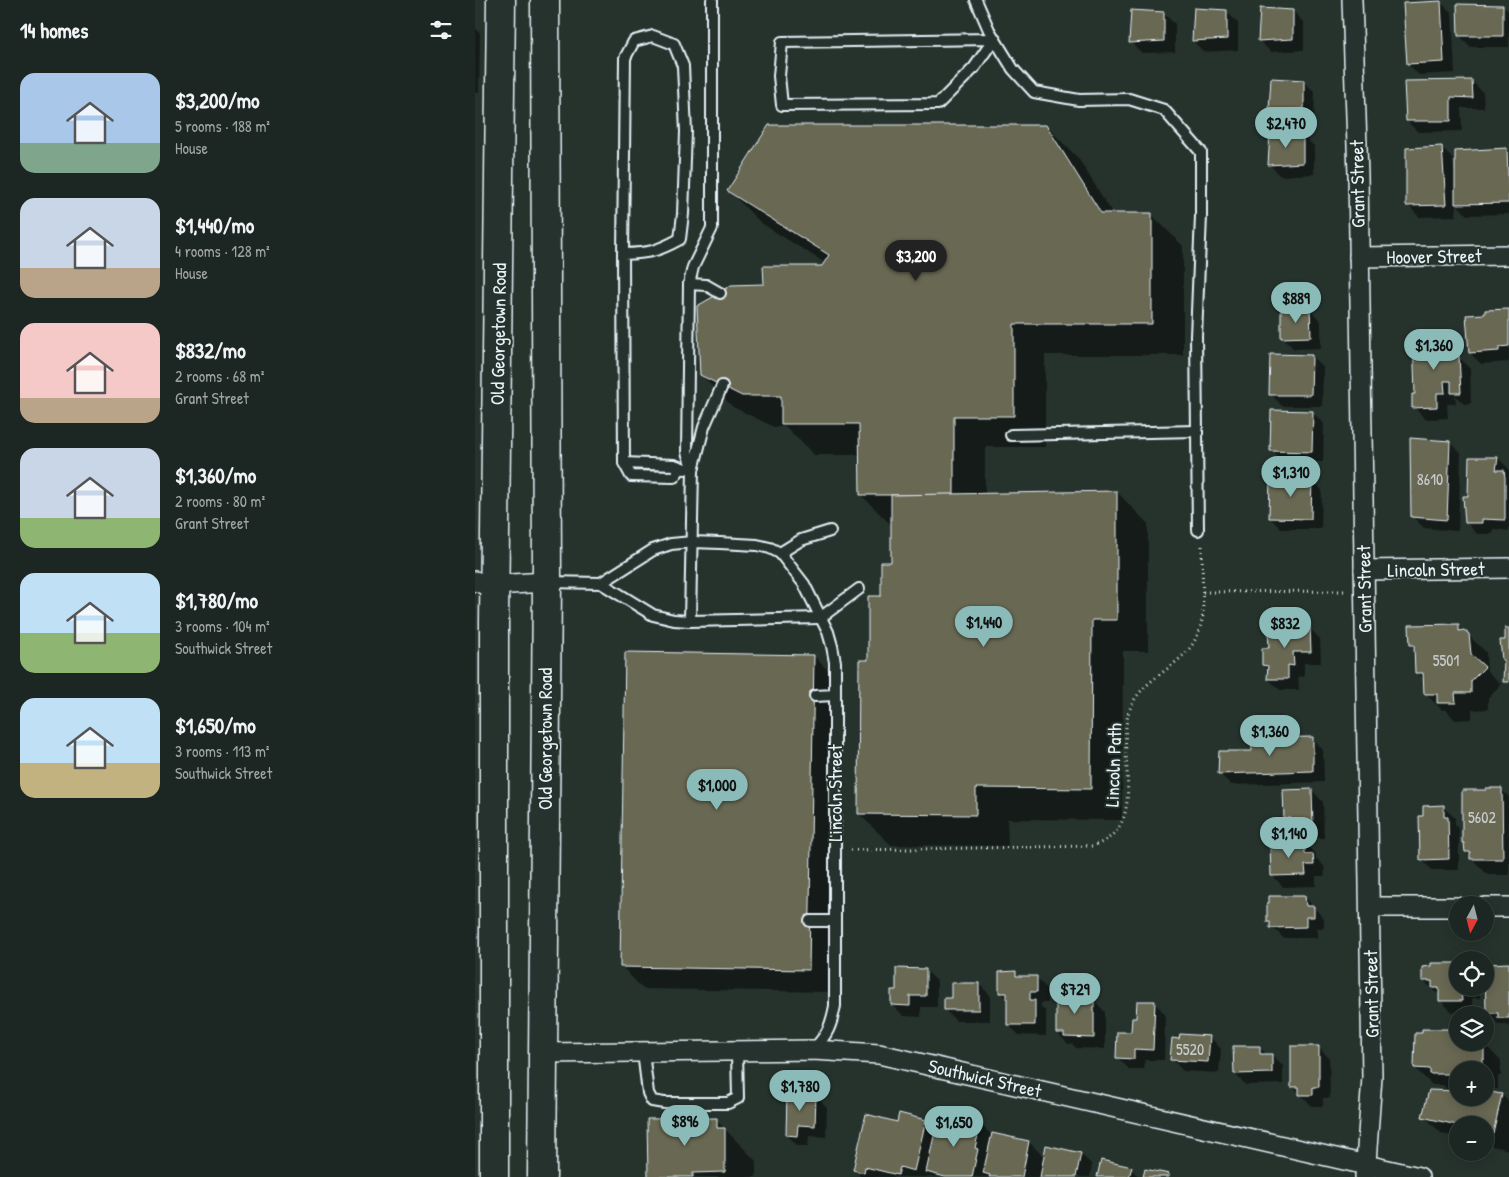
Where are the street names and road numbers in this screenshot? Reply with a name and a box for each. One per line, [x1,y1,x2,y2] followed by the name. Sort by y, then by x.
[1343,140,1371,228] street label: Grant Street
[1386,242,1482,270] street label: Hoover Street
[484,262,512,405] street label: Old Georgetown Road
[1350,545,1378,633] street label: Grant Street
[1387,555,1485,583] street label: Lincoln Street
[532,667,558,810] street label: Old Georgetown Road
[1099,723,1127,807] street label: Lincoln Path
[822,744,848,842] street label: Lincoln Street
[1357,950,1385,1038] street label: Grant Street
[926,1052,1045,1104] street label: Southwick Street

